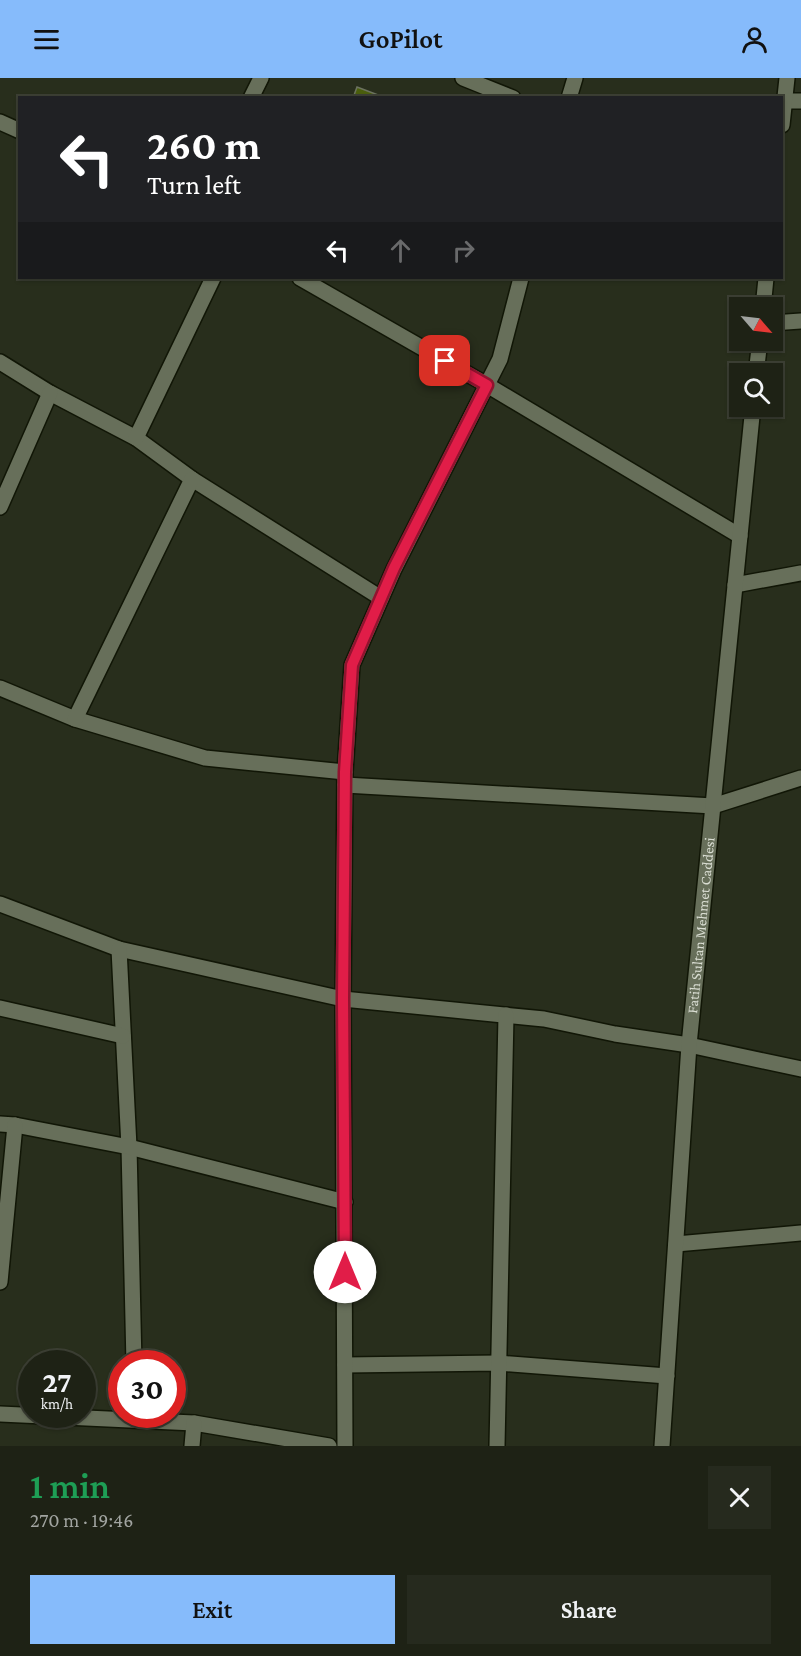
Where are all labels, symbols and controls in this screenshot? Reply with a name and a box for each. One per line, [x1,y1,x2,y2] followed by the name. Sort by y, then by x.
[30,23,63,56] icon: menu
[738,23,771,56] icon: person
[359,24,442,54] text: GoPilot
[48,120,126,198] icon: left
[147,121,261,168] text: 260 m
[147,170,241,200] text: Turn left
[321,234,354,267] icon: left
[384,234,417,267] icon: ahead
[447,234,480,267] icon: right
[729,297,783,351] north arrow
[729,297,783,417] map controls
[419,335,470,386] pin
[428,344,461,377] icon: arrive
[729,363,783,417] button: search
[684,837,718,1014] street label: Fatih Sultan Mehmet Caddesi
[313,1240,377,1304] position arrow
[108,1350,186,1428] speed limit sign: 30
[42,1365,72,1398] text: 27
[41,1396,73,1412] text: km/h
[30,1466,110,1506] text: 1 min
[708,1466,771,1529] button: close
[30,1509,133,1531] text: 270 m · 19:46
[30,1575,395,1644] button: Exit
[407,1575,771,1644] button: Share

